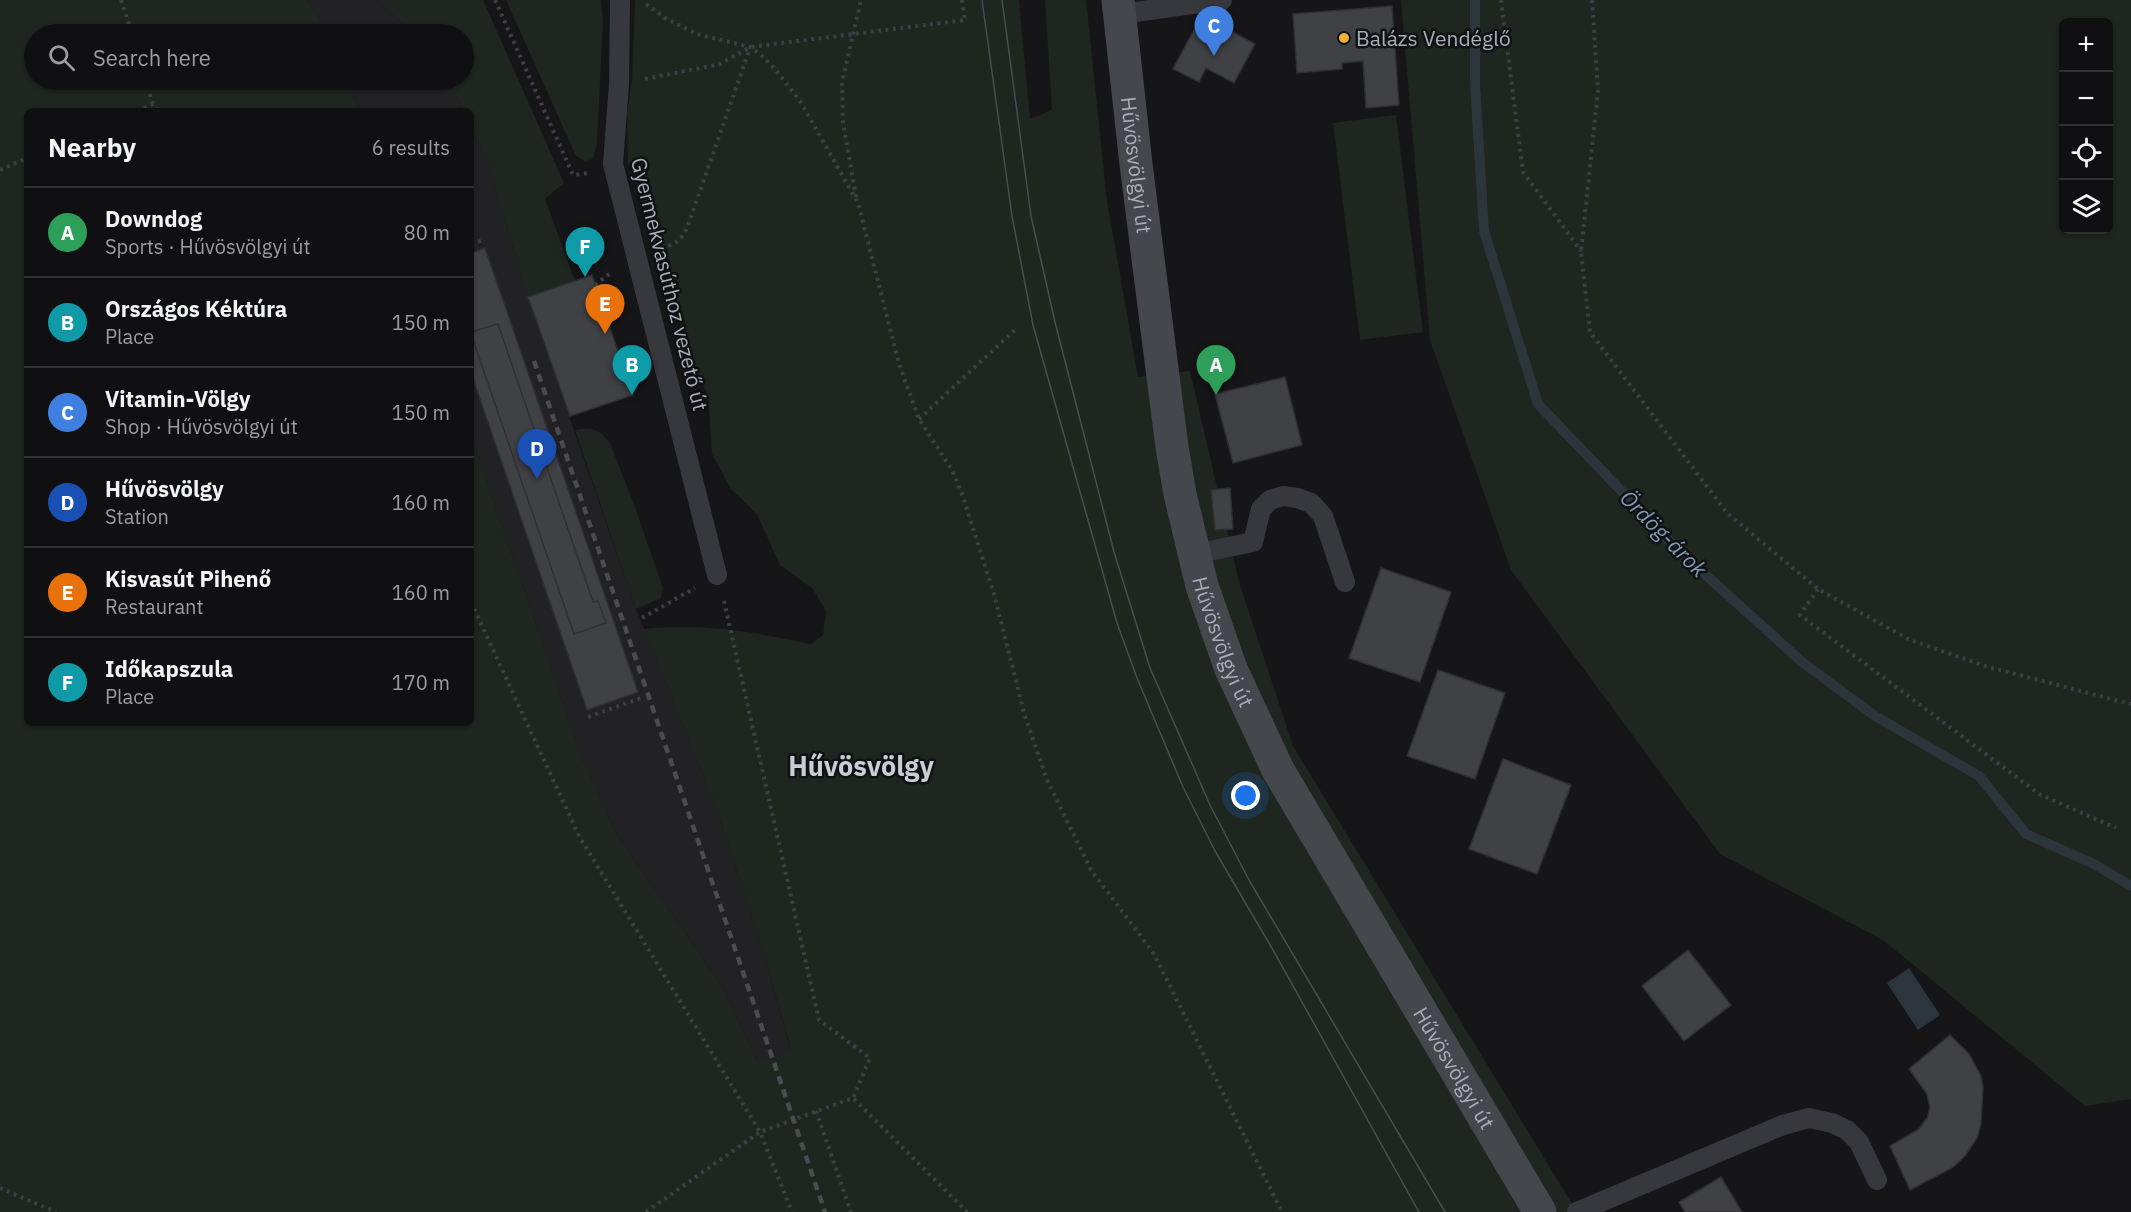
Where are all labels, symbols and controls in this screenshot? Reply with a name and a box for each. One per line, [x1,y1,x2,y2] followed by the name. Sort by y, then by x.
[1194,7,1234,56] pin: C
[2059,18,2113,234] map controls
[2059,18,2113,72] button: +
[24,24,474,90] search box
[1356,24,1511,52] place label: Balázs Vendéglő
[1337,31,1351,45] marker: Balázs Vendéglő
[45,41,78,74] icon: search
[93,43,211,72] text: Search here
[2059,72,2113,126] button: −
[1115,95,1159,235] street label: Hűvösvölgyi út
[2059,126,2113,180] button: locate
[48,130,136,164] text: Nearby
[372,134,450,161] text: 6 results
[625,155,715,413] street label: Gyermekvasúthoz vezető út
[2059,180,2113,234] button: layers
[105,204,202,233] text: Downdog
[61,219,74,246] text: A
[404,219,450,246] text: 80 m
[566,228,604,277] pin: F
[105,233,310,260] text: Sports · Hűvösvölgyi út
[586,284,624,334] pin: E
[105,294,287,323] text: Országos Kéktúra
[61,309,74,336] text: B
[392,309,450,336] text: 150 m
[105,323,154,350] text: Place
[612,346,652,395] pin: B
[1196,346,1236,395] pin: A
[105,384,251,413] text: Vitamin-Völgy
[61,399,74,426] text: C
[392,399,450,426] text: 150 m
[105,413,298,440] text: Shop · Hűvösvölgyi út
[518,430,556,479] pin: D
[105,474,224,503] text: Hűvösvölgy
[1614,483,1714,583] water label: Ördög-árok
[61,489,74,516] text: D
[392,489,450,516] text: 160 m
[105,503,169,530] text: Station
[105,564,271,593] text: Kisvasút Pihenő
[1186,574,1261,711] street label: Hűvösvölgyi út
[61,579,74,606] text: E
[392,579,450,606] text: 160 m
[105,593,203,620] text: Restaurant
[105,654,233,683] text: Időkapszula
[62,669,73,696] text: F
[392,669,450,696] text: 170 m
[105,683,154,710] text: Place
[788,748,934,783] district label: Hűvösvölgy
[1231,781,1260,810] your location
[1407,1001,1502,1134] street label: Hűvösvölgyi út

